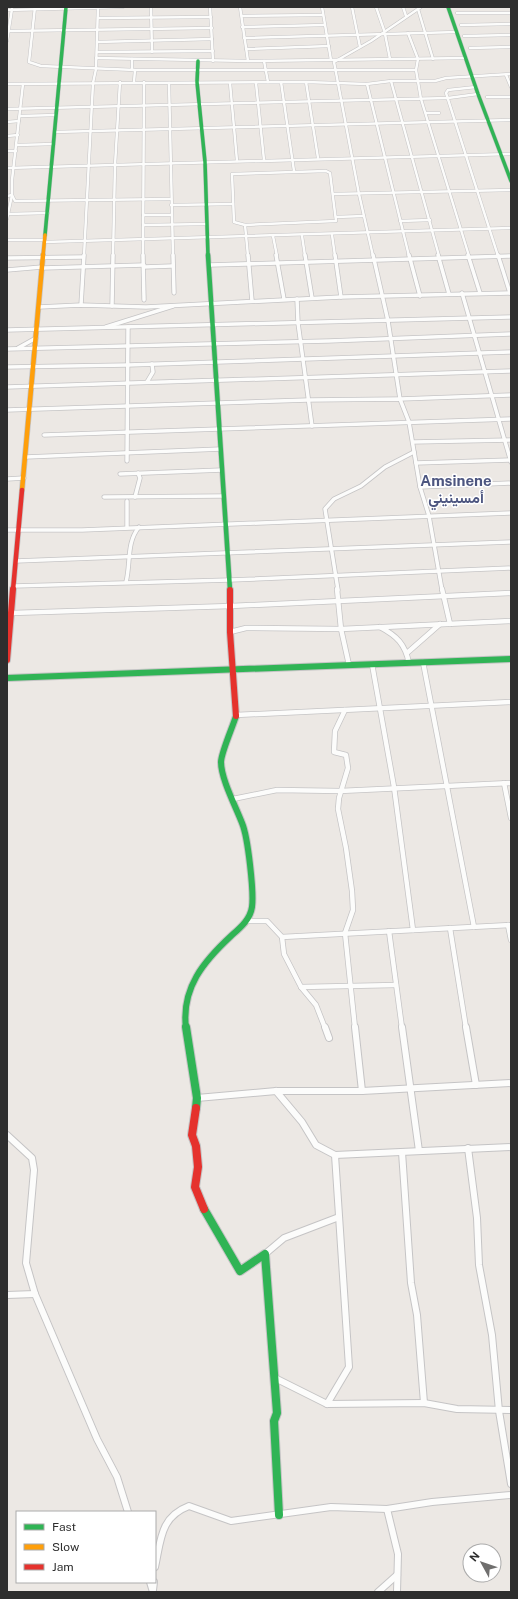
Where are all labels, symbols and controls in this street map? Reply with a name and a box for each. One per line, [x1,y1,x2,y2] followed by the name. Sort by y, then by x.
[420,472,492,511] district label: Amsinene أمسينيني
[16,1511,156,1583] legend
[52,1520,77,1534] text: Fast
[52,1540,80,1554] text: Slow
[462,1543,502,1583] north arrow
[467,1549,482,1564] text: N
[52,1560,74,1574] text: Jam

